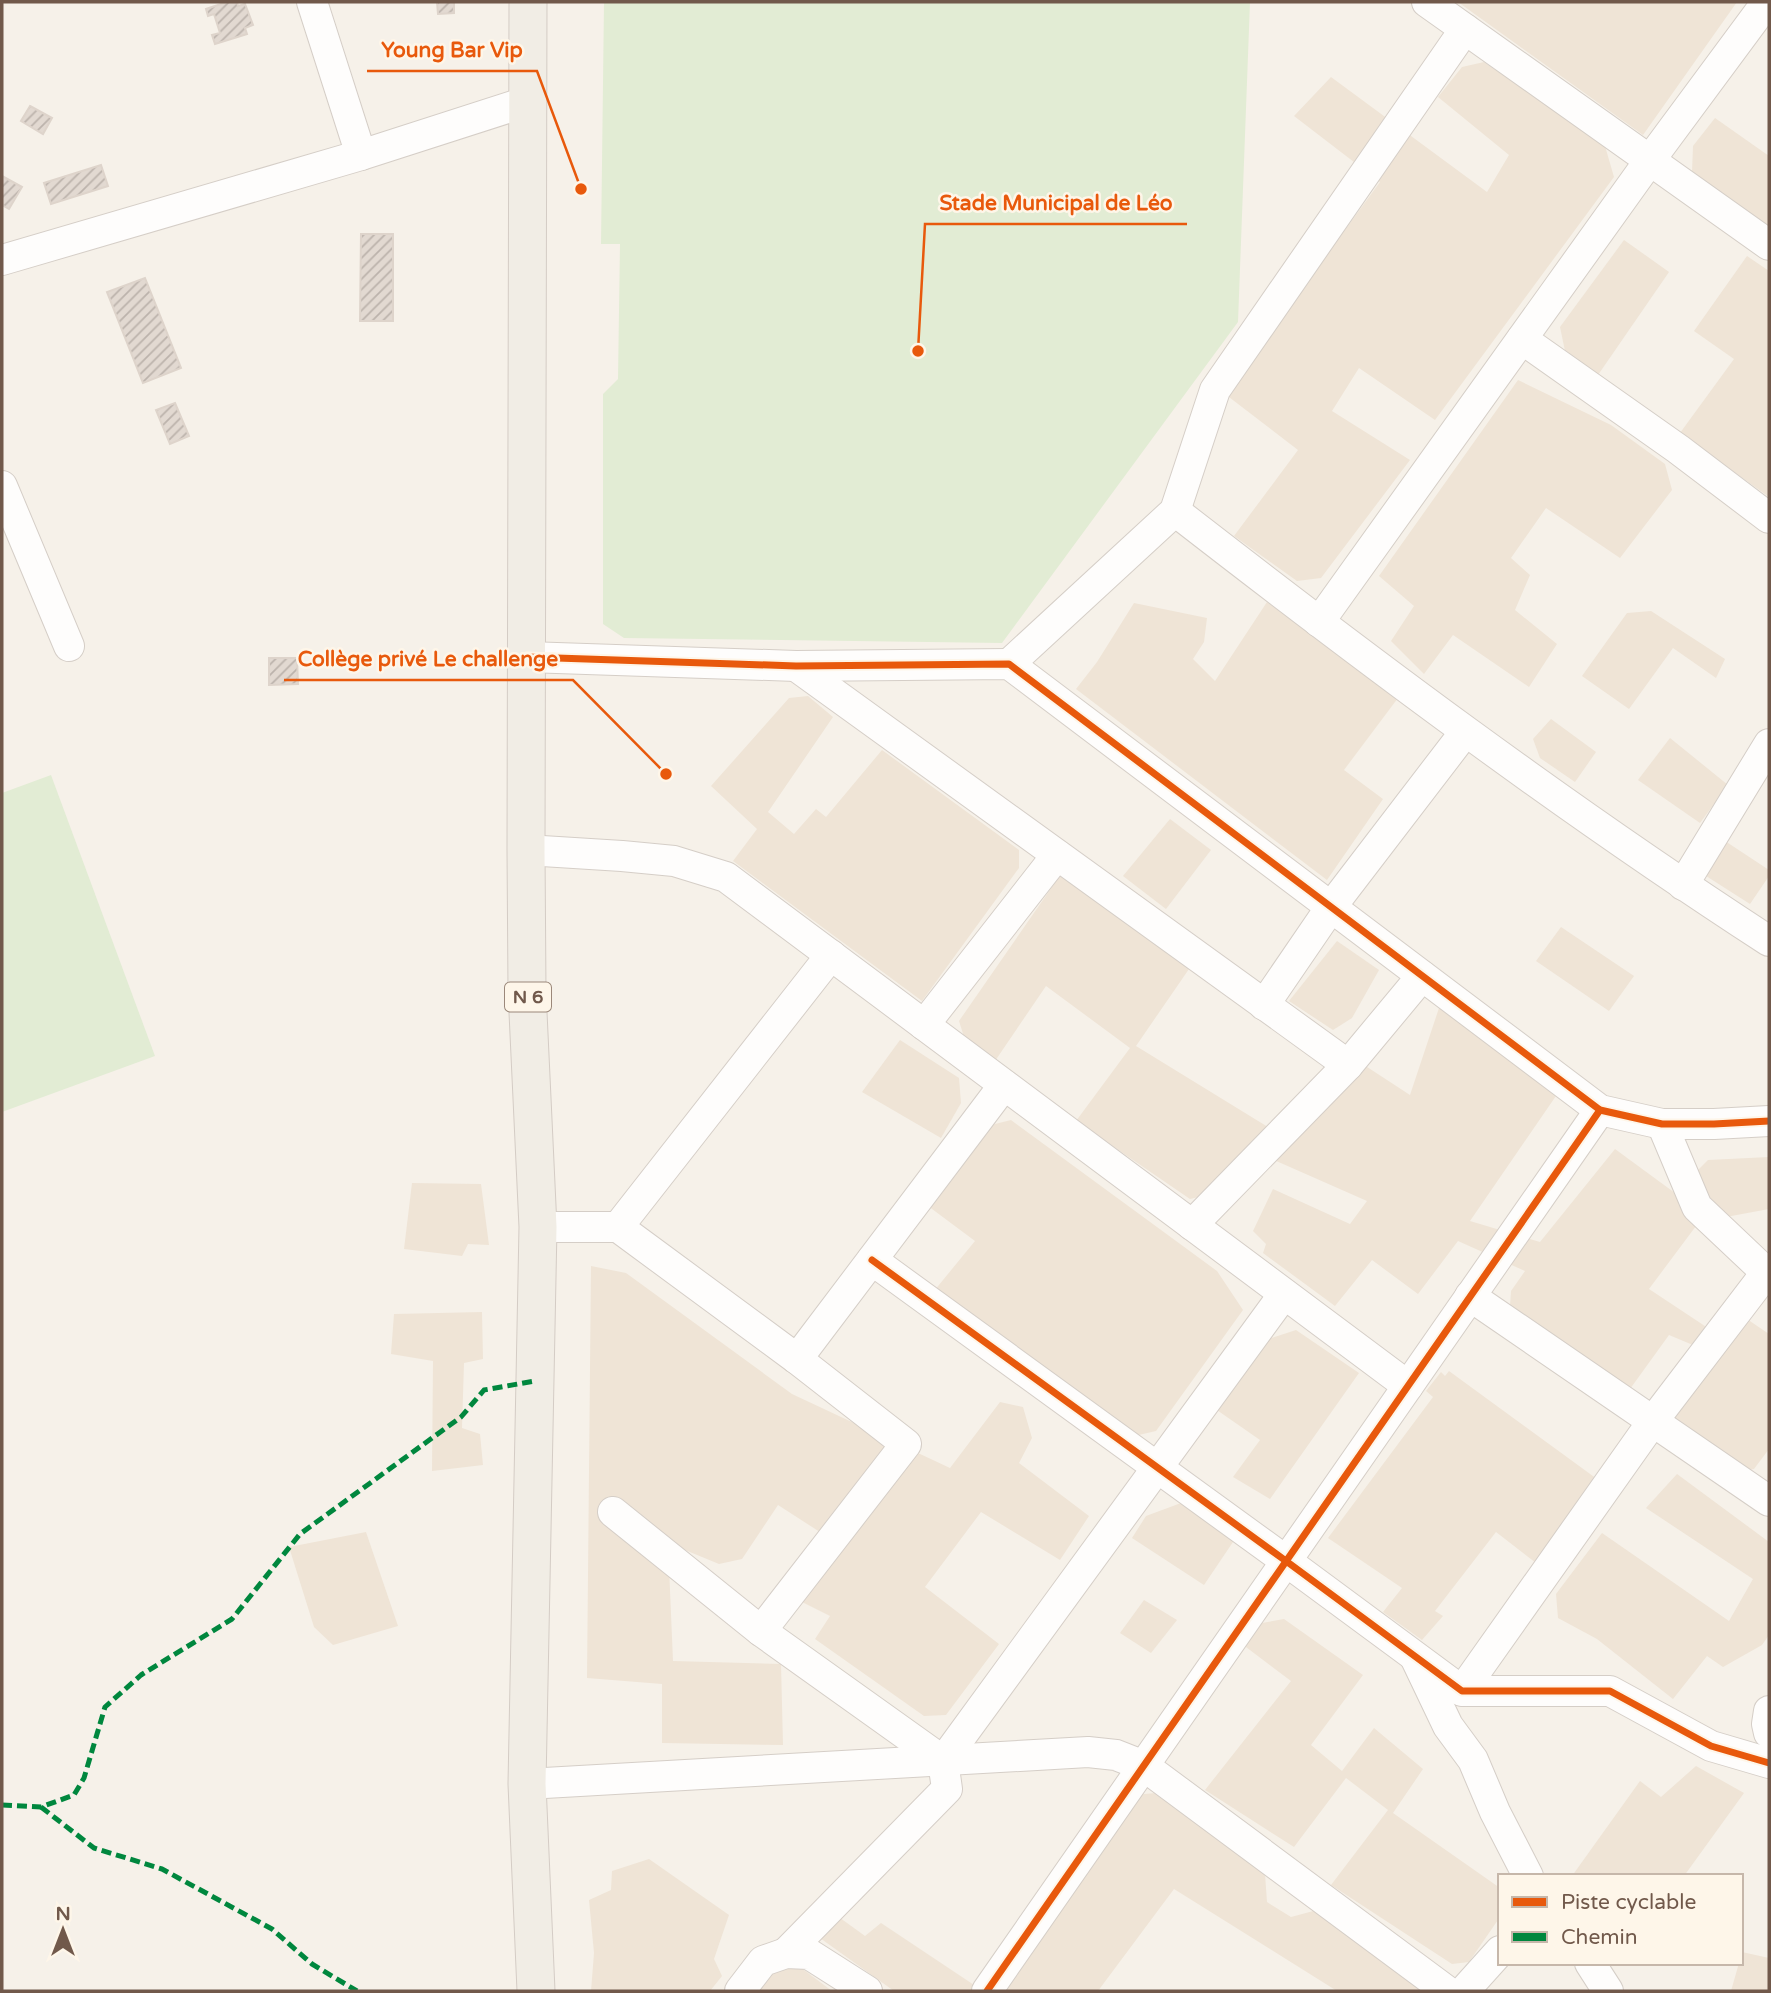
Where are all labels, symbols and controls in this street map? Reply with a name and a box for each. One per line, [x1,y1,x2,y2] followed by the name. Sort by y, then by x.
[367,29,537,71] callout: Young Bar Vip
[381,38,523,63] text: Young Bar Vip
[925,182,1187,224] callout: Stade Municipal de Léo
[939,191,1173,216] text: Stade Municipal de Léo
[284,638,573,680] callout: Collège privé Le challenge
[298,647,558,672] text: Collège privé Le challenge
[505,982,551,1012] road number: N 6
[1498,1874,1743,1965] legend
[1561,1890,1696,1915] text: Piste cyclable
[28,1895,98,1965] north arrow
[55,1903,71,1925] text: N
[1561,1925,1638,1950] text: Chemin

